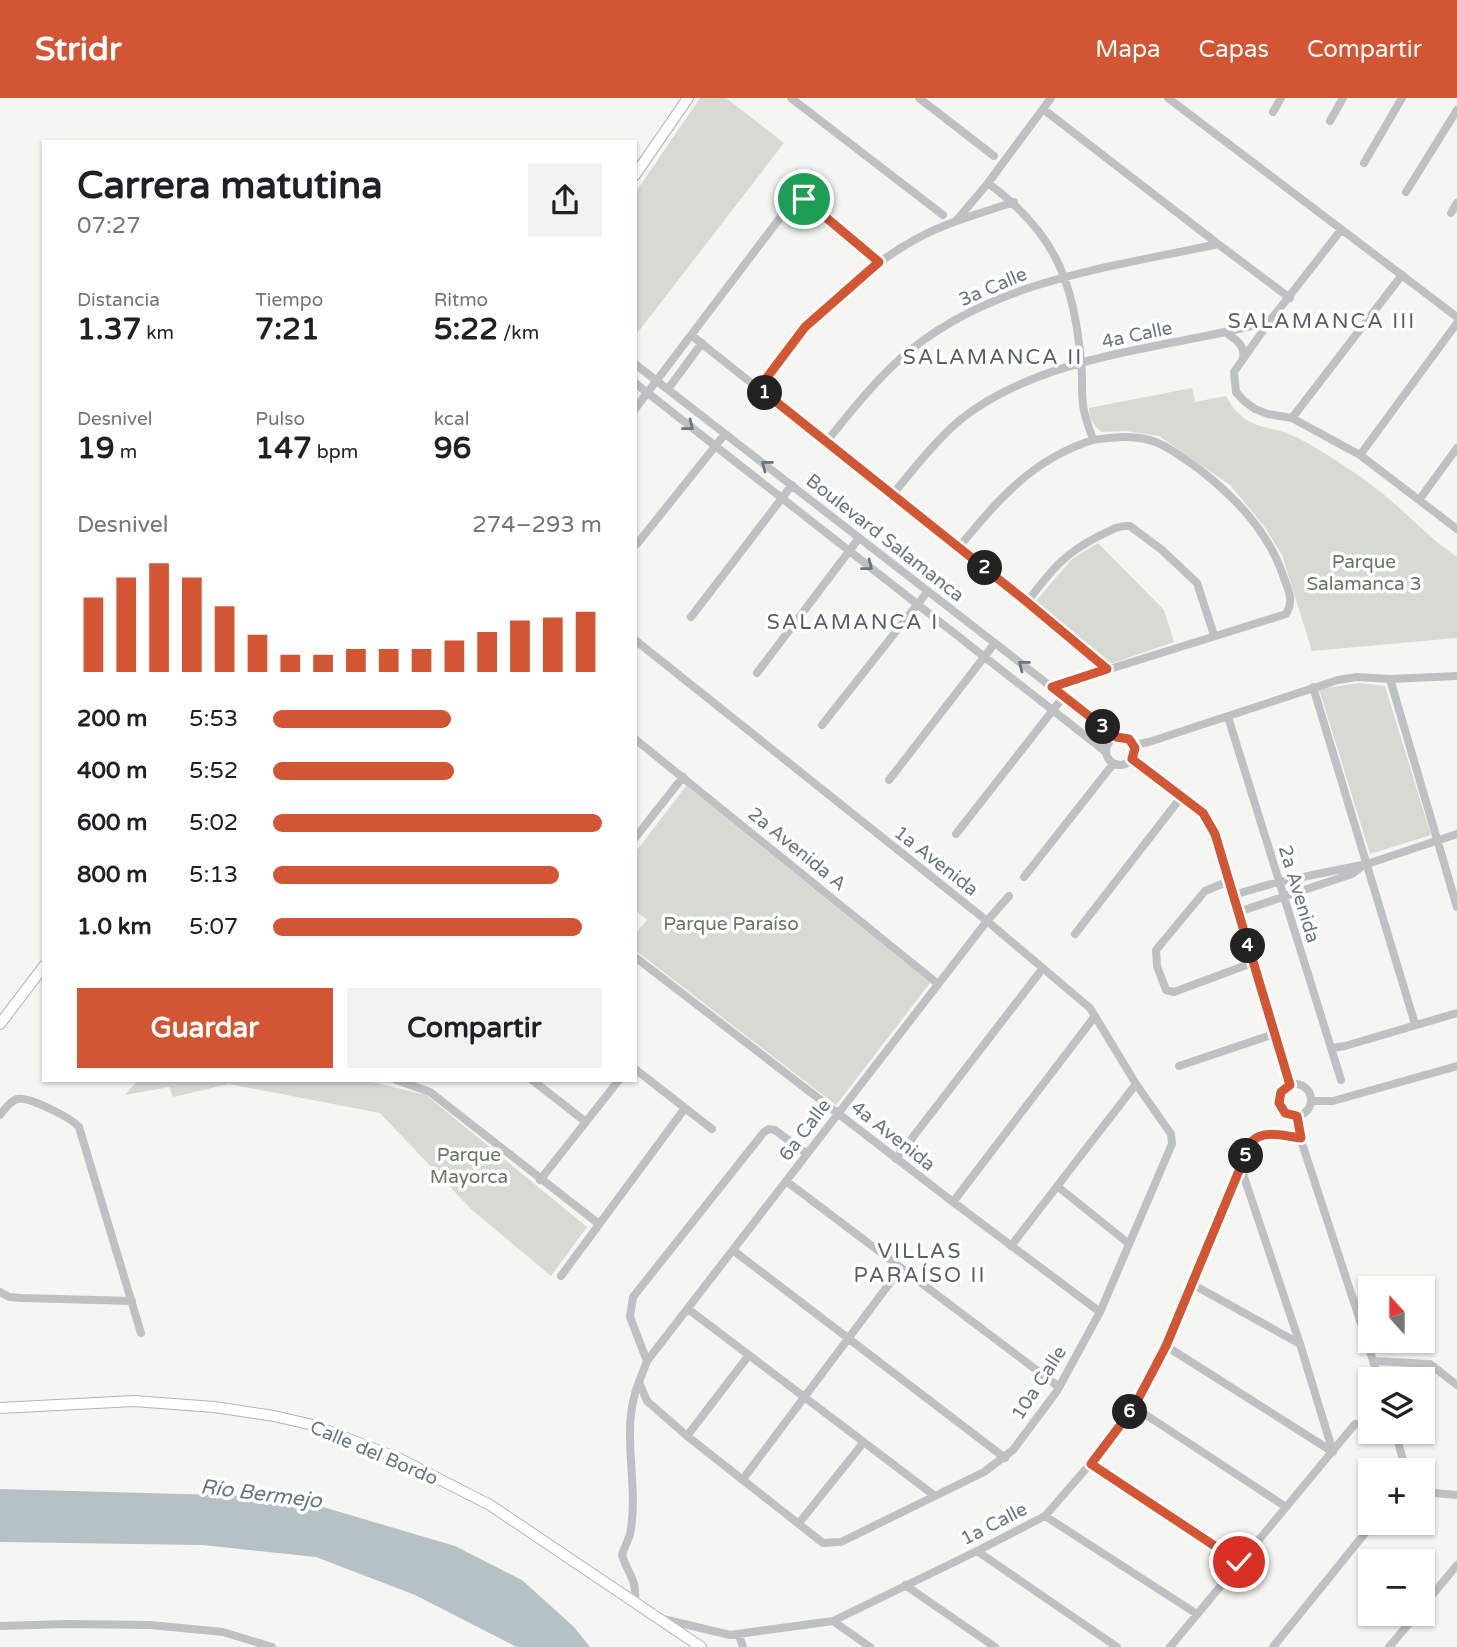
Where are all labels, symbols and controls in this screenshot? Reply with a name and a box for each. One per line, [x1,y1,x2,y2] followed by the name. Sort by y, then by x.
[35,30,122,69] text: Stridr
[1095,35,1161,64] text: Mapa
[1199,35,1269,64] text: Capas
[1307,35,1422,64] text: Compartir
[77,163,383,209] text: Carrera matutina
[528,163,602,237] button: share
[774,169,834,229] pin
[785,180,823,218] icon: arrive
[77,212,141,240] text: 07:27
[956,263,1030,311] street label: 3a Calle
[77,289,160,311] text: Distancia
[255,289,323,311] text: Tiempo
[434,289,488,311] text: Ritmo
[1228,309,1416,334] district label: SALAMANCA III
[77,311,141,348] text: 1.37
[255,311,320,348] text: 7:21
[434,311,498,348] text: 5:22
[1100,317,1174,353] street label: 4a Calle
[141,322,174,344] text: km
[498,322,539,344] text: /km
[903,345,1083,370] district label: SALAMANCA II
[748,376,782,410] pin: 1
[759,381,770,403] text: 1
[77,408,153,430] text: Desnivel
[255,408,305,430] text: Pulso
[434,408,469,430] text: kcal
[681,417,694,430] one-way arrow
[77,430,115,467] text: 19
[255,430,312,467] text: 147
[434,430,471,467] text: 96
[115,441,137,463] text: m
[312,441,358,463] text: bpm
[762,461,774,474] one-way arrow
[802,469,968,607] street label: Boulevard Salamanca
[77,511,168,539] text: Desnivel
[472,511,602,539] text: 274–293 m
[968,550,1002,586] pin: 2
[1306,551,1422,595] park label: Parque Salamanca 3
[979,556,990,578] text: 2
[860,557,873,570] one-way arrow
[767,610,939,635] district label: SALAMANCA I
[1019,661,1031,674] one-way arrow
[77,705,147,733] text: 200 m
[189,705,238,733] text: 5:53
[1086,710,1120,744] pin: 3
[1097,715,1108,737] text: 3
[77,757,147,785] text: 400 m
[189,757,238,785] text: 5:52
[744,803,850,895] street label: 2a Avenida A
[77,809,147,837] text: 600 m
[189,809,238,837] text: 5:02
[890,821,982,901] street label: 1a Avenida
[1274,843,1324,945] street label: 2a Avenida
[77,861,147,889] text: 800 m
[189,861,238,889] text: 5:13
[77,913,152,941] text: 1.0 km
[189,913,238,941] text: 5:07
[663,913,799,935] park label: Parque Paraíso
[1230,928,1266,964] pin: 4
[1242,934,1253,956] text: 4
[77,988,333,1068] button: Guardar
[347,988,602,1068] button: Compartir
[775,1095,835,1165] street label: 6a Calle
[847,1096,939,1176] street label: 4a Avenida
[1228,1138,1264,1174] pin: 5
[430,1144,508,1188] park label: Parque Mayorca
[1240,1144,1251,1166] text: 5
[854,1239,986,1288] district label: VILLAS PARAÍSO II
[1358,1276,1435,1353] north arrow
[1358,1276,1435,1626] map controls
[1007,1342,1071,1424] street label: 10a Calle
[1358,1367,1435,1444] button: layers
[1112,1394,1148,1430] pin: 6
[1124,1400,1135,1422] text: 6
[307,1416,441,1490] street label: Calle del Bordo
[1358,1458,1435,1535] button: +
[199,1474,324,1514] water label: Río Bermejo
[957,1498,1031,1550] street label: 1a Calle
[1209,1532,1269,1592] pin
[1220,1543,1258,1581] icon: check
[1358,1549,1435,1626] button: −

